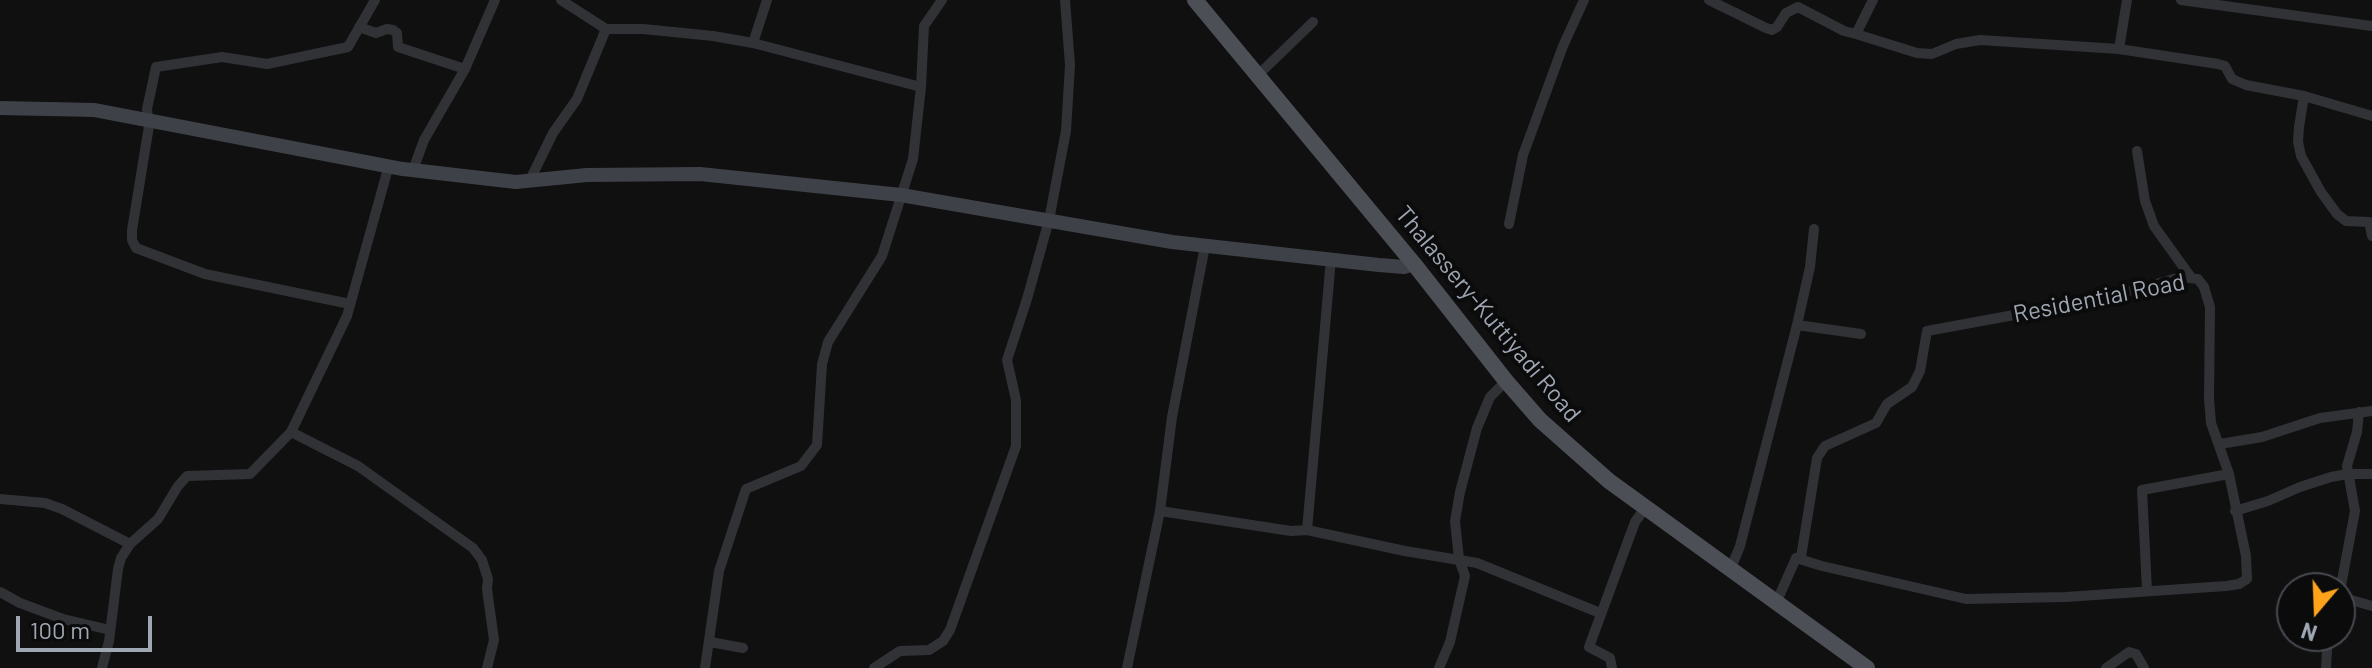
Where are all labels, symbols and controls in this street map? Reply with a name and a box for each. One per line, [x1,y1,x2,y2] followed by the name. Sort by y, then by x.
[1389,200,1587,428] street label: Thalassery-Kuttiyadi Road
[2011,267,2187,329] street label: Residential Road
[2276,572,2356,652] north arrow
[20,600,156,650] scale bar
[30,615,90,644] text: 100 m
[2298,618,2320,647] text: N

